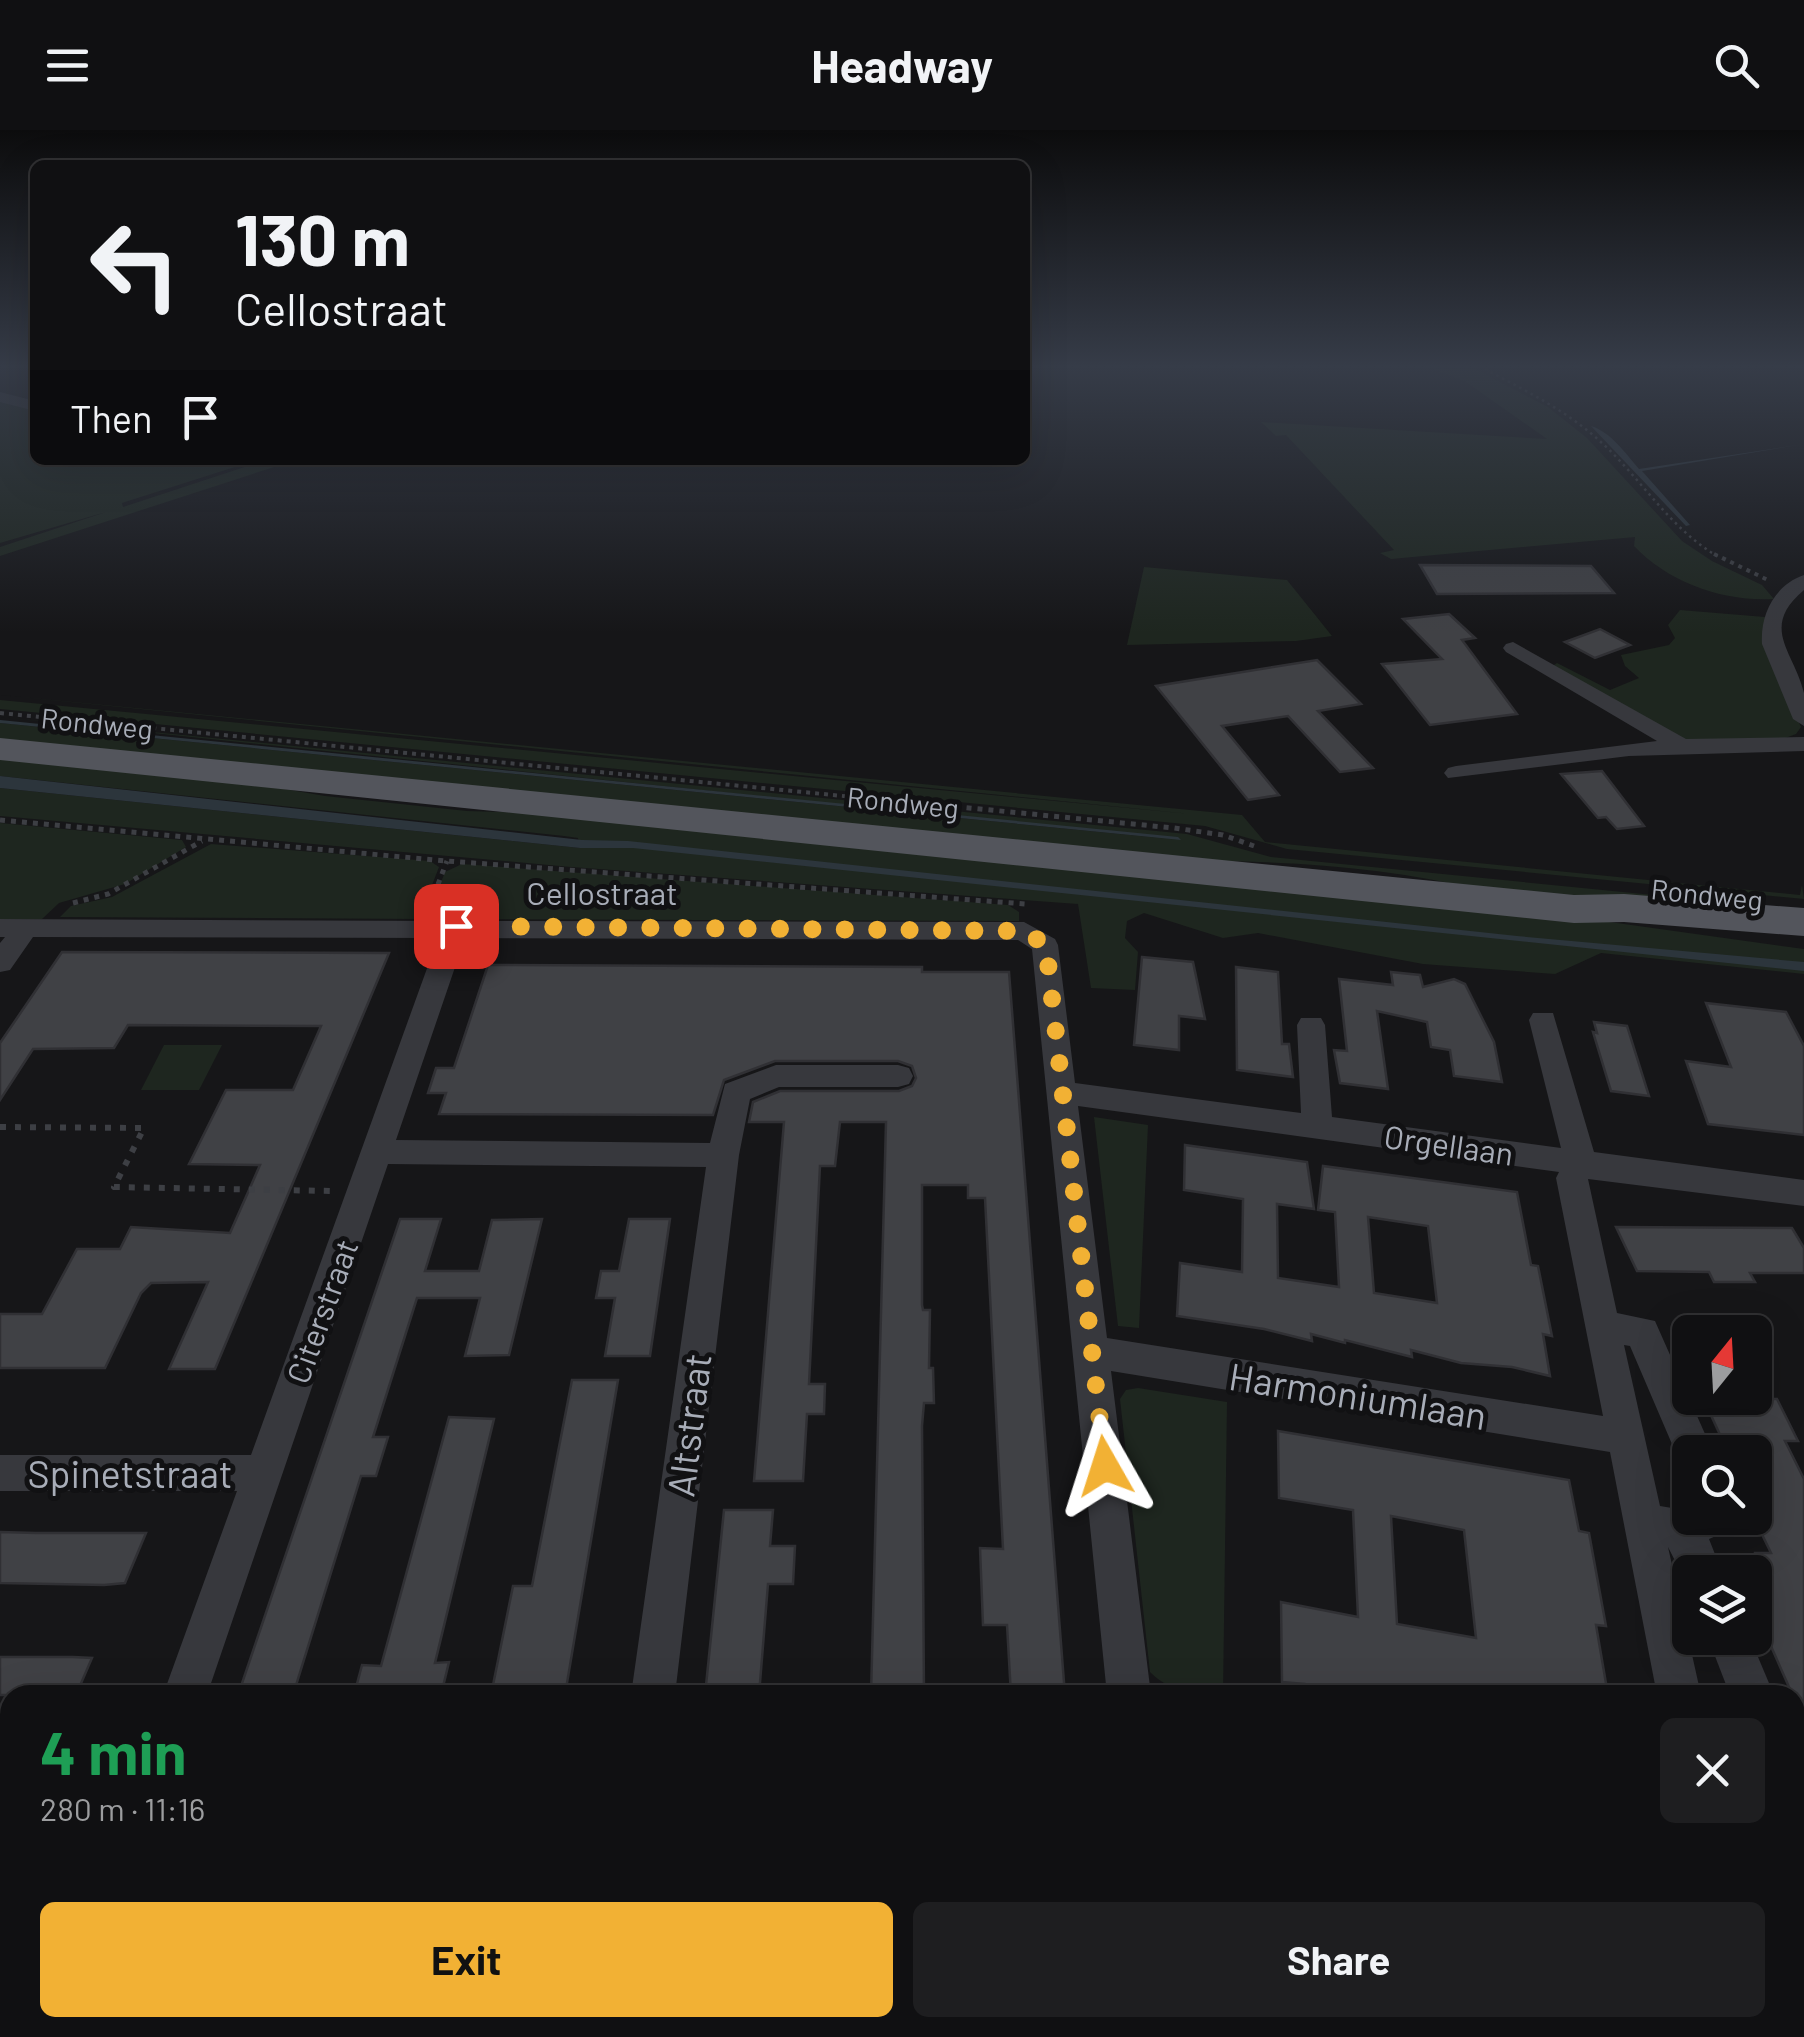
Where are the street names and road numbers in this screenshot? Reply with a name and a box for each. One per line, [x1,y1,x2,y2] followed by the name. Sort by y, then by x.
[39,700,155,746] street label: Rondweg
[845,779,961,825] street label: Rondweg
[1649,871,1765,917] street label: Rondweg
[526,873,678,911] street label: Cellostraat
[1382,1116,1516,1172] street label: Orgellaan
[277,1234,365,1388] street label: Citerstraat
[656,1351,720,1499] street label: Altstraat
[1226,1352,1490,1438] street label: Harmoniumlaan
[27,1450,233,1496] street label: Spinetstraat

